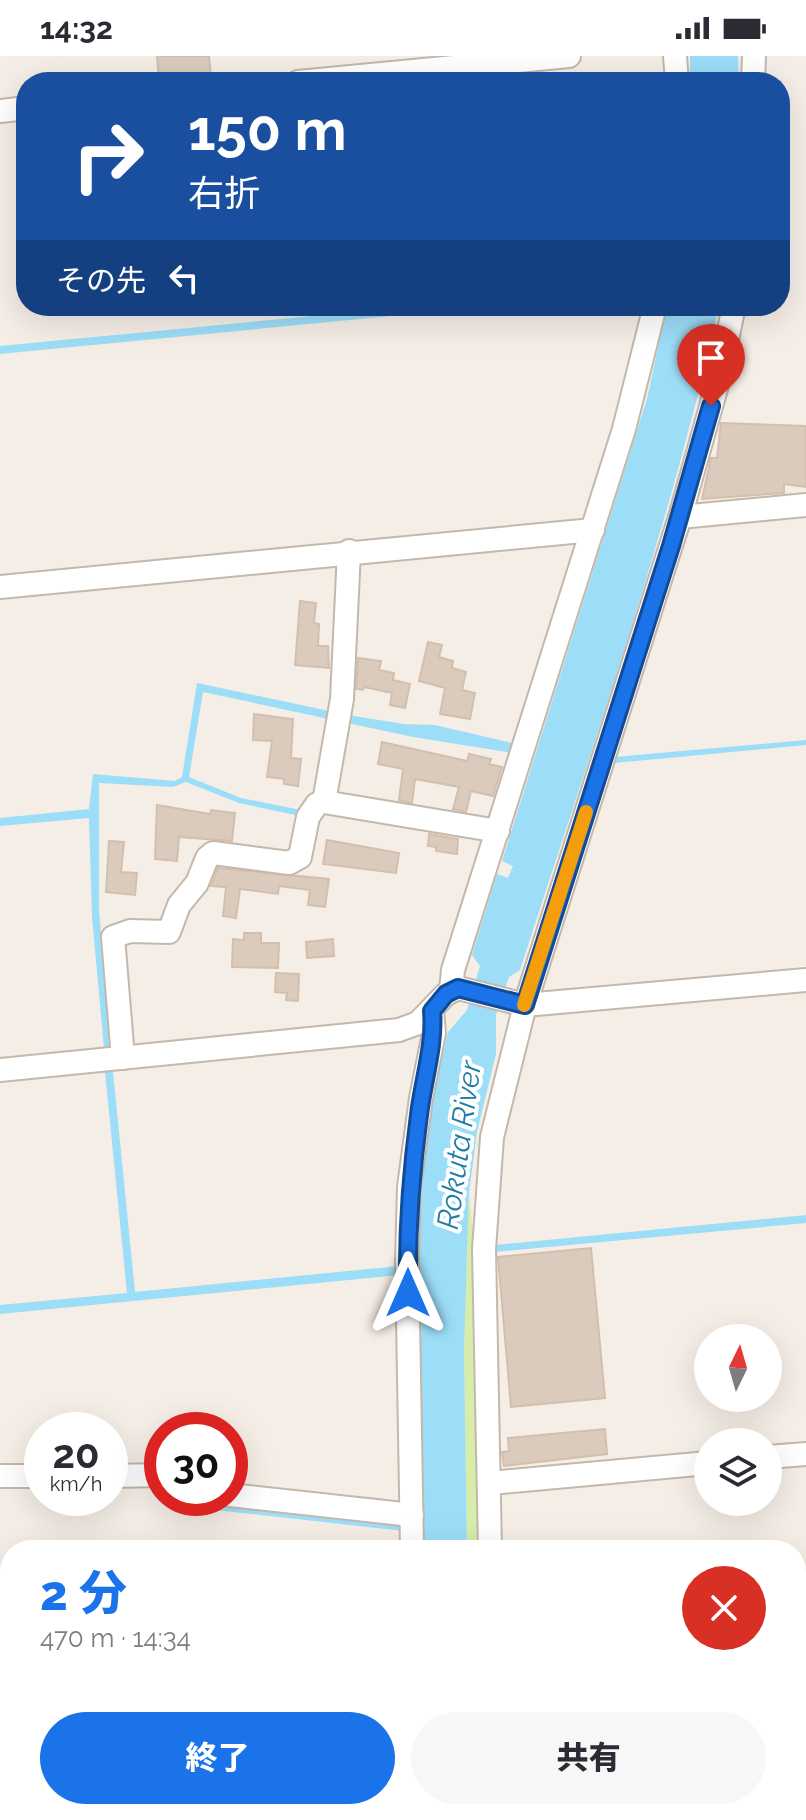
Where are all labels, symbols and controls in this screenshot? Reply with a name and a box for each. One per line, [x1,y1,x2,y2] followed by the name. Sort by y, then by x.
[40,11,113,46] text: 14:32
[188,97,347,163] text: 150 m
[56,104,160,208] icon: right
[188,172,260,214] text: 右折
[162,256,206,300] icon: left
[56,263,146,298] text: その先
[677,324,745,406] pin
[689,336,733,380] icon: arrive
[430,1057,488,1231] water label: Rokuta River
[366,1251,450,1335] position arrow
[694,1324,782,1412] north arrow
[694,1324,782,1516] map controls
[144,1412,248,1516] speed limit sign: 30
[694,1428,782,1516] button: layers
[52,1430,100,1477] text: 20
[50,1472,102,1496] text: km/h
[40,1565,127,1621] text: 2 分
[682,1566,766,1650] button: close
[40,1623,191,1653] text: 470 m · 14:34
[40,1712,395,1804] button: 終了
[411,1712,766,1804] button: 共有

